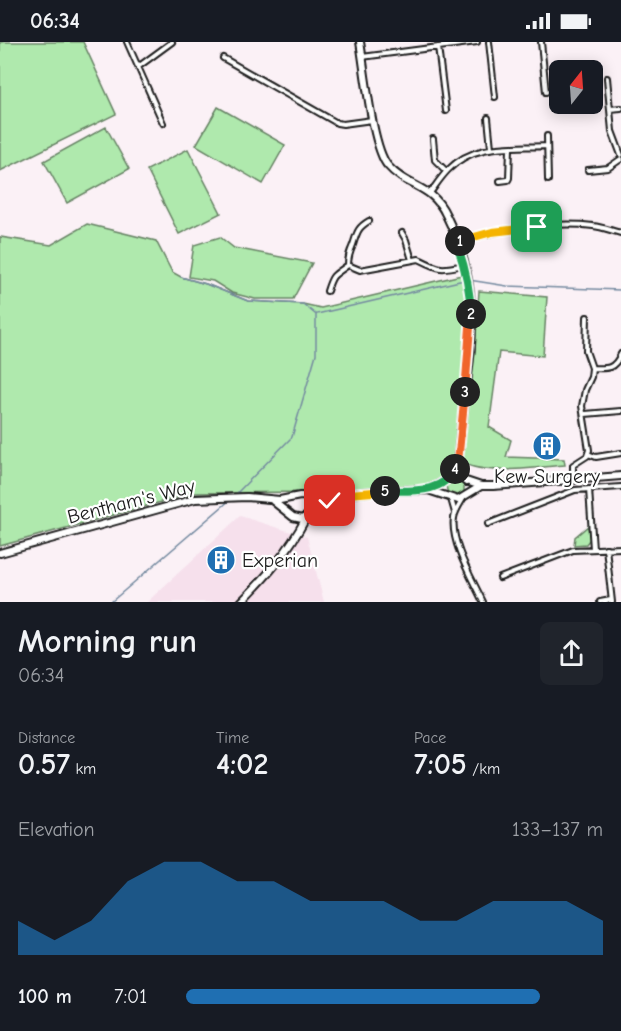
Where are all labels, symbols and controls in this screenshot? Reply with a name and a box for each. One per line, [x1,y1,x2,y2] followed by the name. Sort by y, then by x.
[30,8,80,34] text: 06:34
[549,60,603,114] north arrow
[549,60,603,114] map controls
[511,201,562,252] pin
[520,210,553,243] icon: arrive
[445,226,475,256] pin: 1
[457,232,463,250] text: 1
[456,299,486,329] pin: 2
[467,305,475,323] text: 2
[450,377,480,407] pin: 3
[461,383,469,401] text: 3
[531,430,563,462] building icon: Kew Surgery
[440,454,470,484] pin: 4
[451,460,459,478] text: 4
[494,465,600,488] place label: Kew Surgery
[65,474,197,528] street label: Bentham's Way
[304,475,355,526] pin
[370,476,400,506] pin: 5
[381,482,389,500] text: 5
[313,484,346,517] icon: check
[205,544,237,576] building icon: Experian
[242,549,318,572] place label: Experian
[18,622,197,660] text: Morning run
[540,622,603,685] button: share
[18,664,64,687] text: 06:34
[18,729,75,747] text: Distance
[216,729,249,747] text: Time
[414,729,446,747] text: Pace
[18,747,70,782] text: 0.57
[216,747,268,782] text: 4:02
[414,747,467,782] text: 7:05
[70,760,96,778] text: km
[467,760,500,778] text: /km
[18,818,95,841] text: Elevation
[512,818,603,841] text: 133–137 m
[18,985,72,1008] text: 100 m
[114,985,147,1008] text: 7:01

